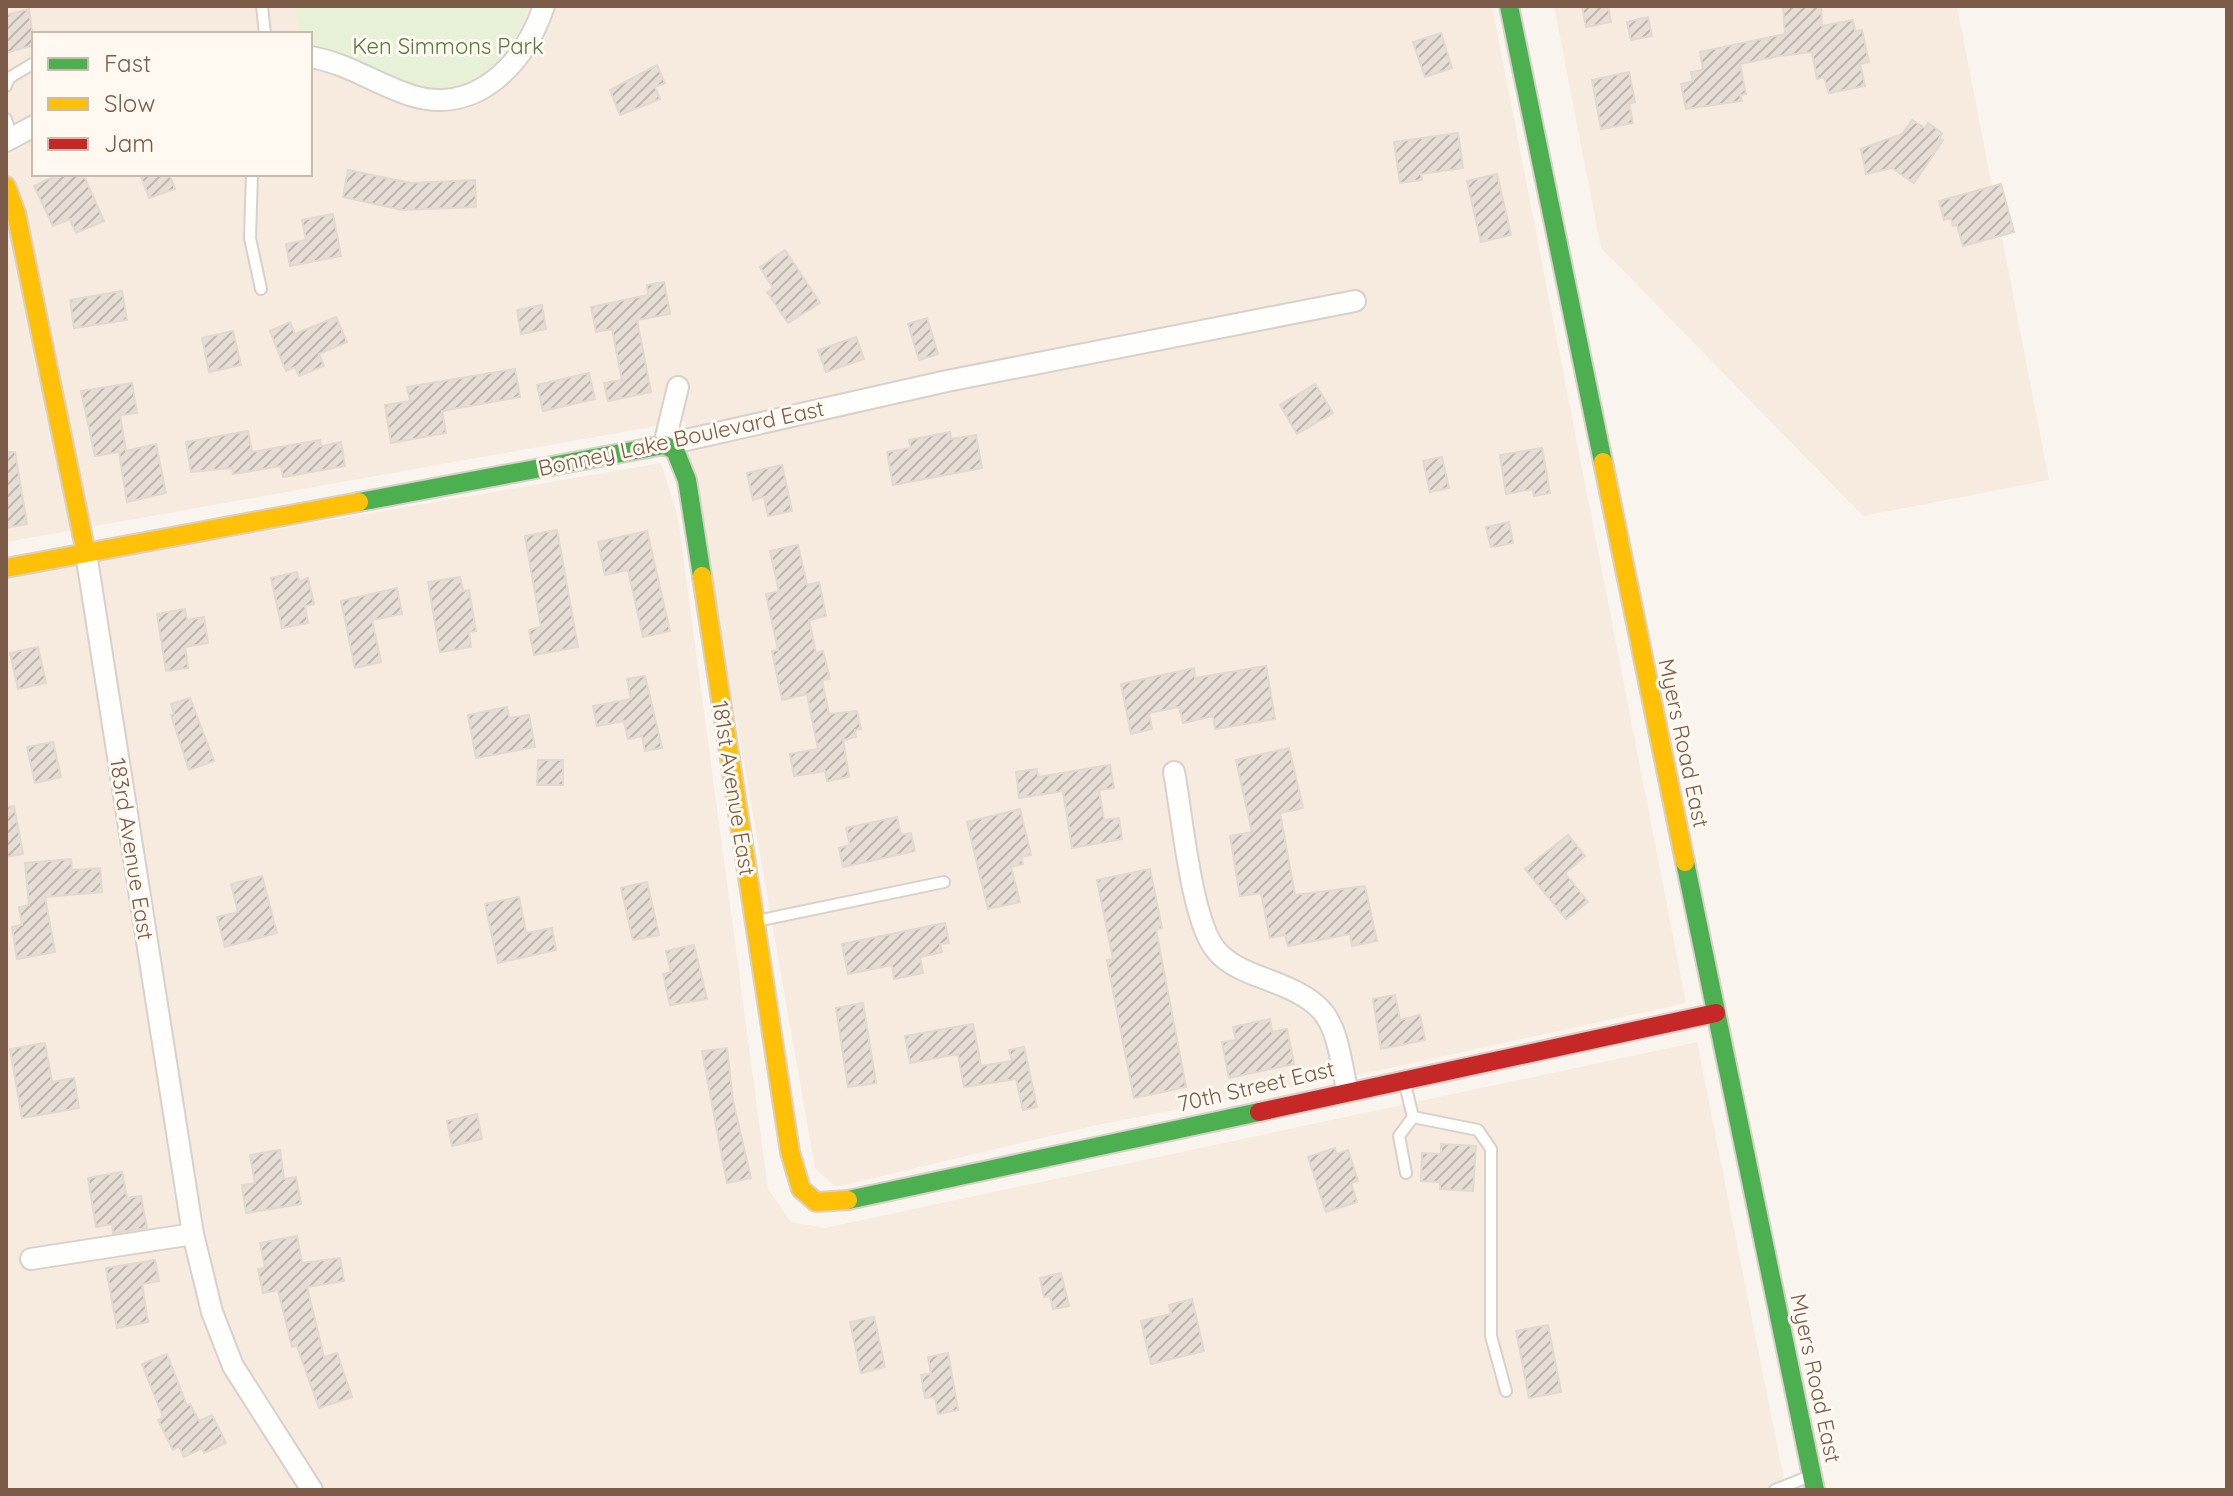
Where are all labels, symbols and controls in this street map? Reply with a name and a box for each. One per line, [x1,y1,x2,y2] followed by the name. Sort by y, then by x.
[32,32,312,176] legend
[352,32,544,60] park label: Ken Simmons Park
[104,48,151,78] text: Fast
[104,88,155,118] text: Slow
[104,128,154,158] text: Jam
[535,394,827,482] street label: Bonney Lake Boulevard East
[1652,656,1716,830] street label: Myers Road East
[706,698,762,878] street label: 181st Avenue East
[104,756,160,942] street label: 183rd Avenue East
[1175,1054,1337,1118] street label: 70th Street East
[1784,1291,1848,1465] street label: Myers Road East

